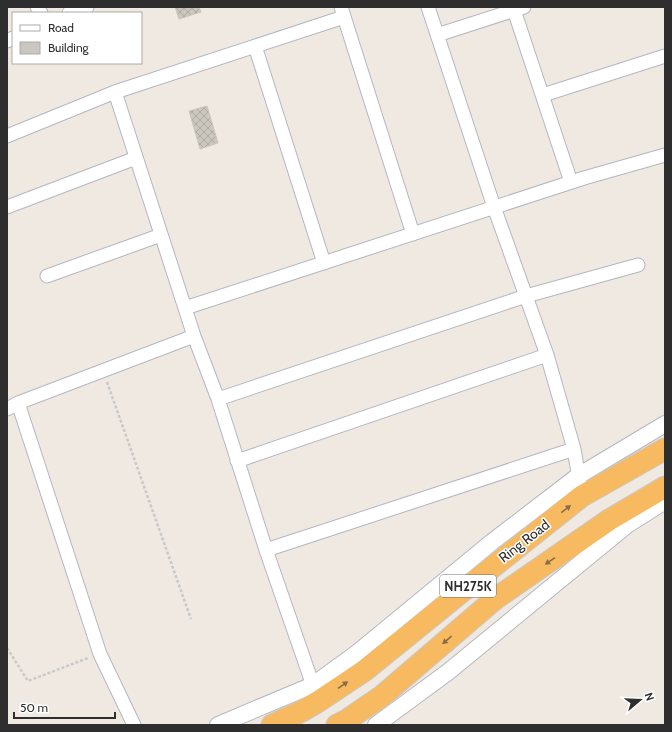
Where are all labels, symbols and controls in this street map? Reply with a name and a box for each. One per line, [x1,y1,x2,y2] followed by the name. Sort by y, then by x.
[12,12,142,64] legend
[48,20,74,35] text: Road
[48,40,90,55] text: Building
[560,505,571,513] one-way arrow
[495,516,553,566] street label: Ring Road
[544,557,555,565] one-way arrow
[440,575,496,597] road number: NH275K
[442,635,451,644] one-way arrow
[620,680,660,720] north arrow
[338,681,348,689] one-way arrow
[642,691,657,703] text: N
[14,694,115,720] scale bar
[20,700,48,715] text: 50 m

